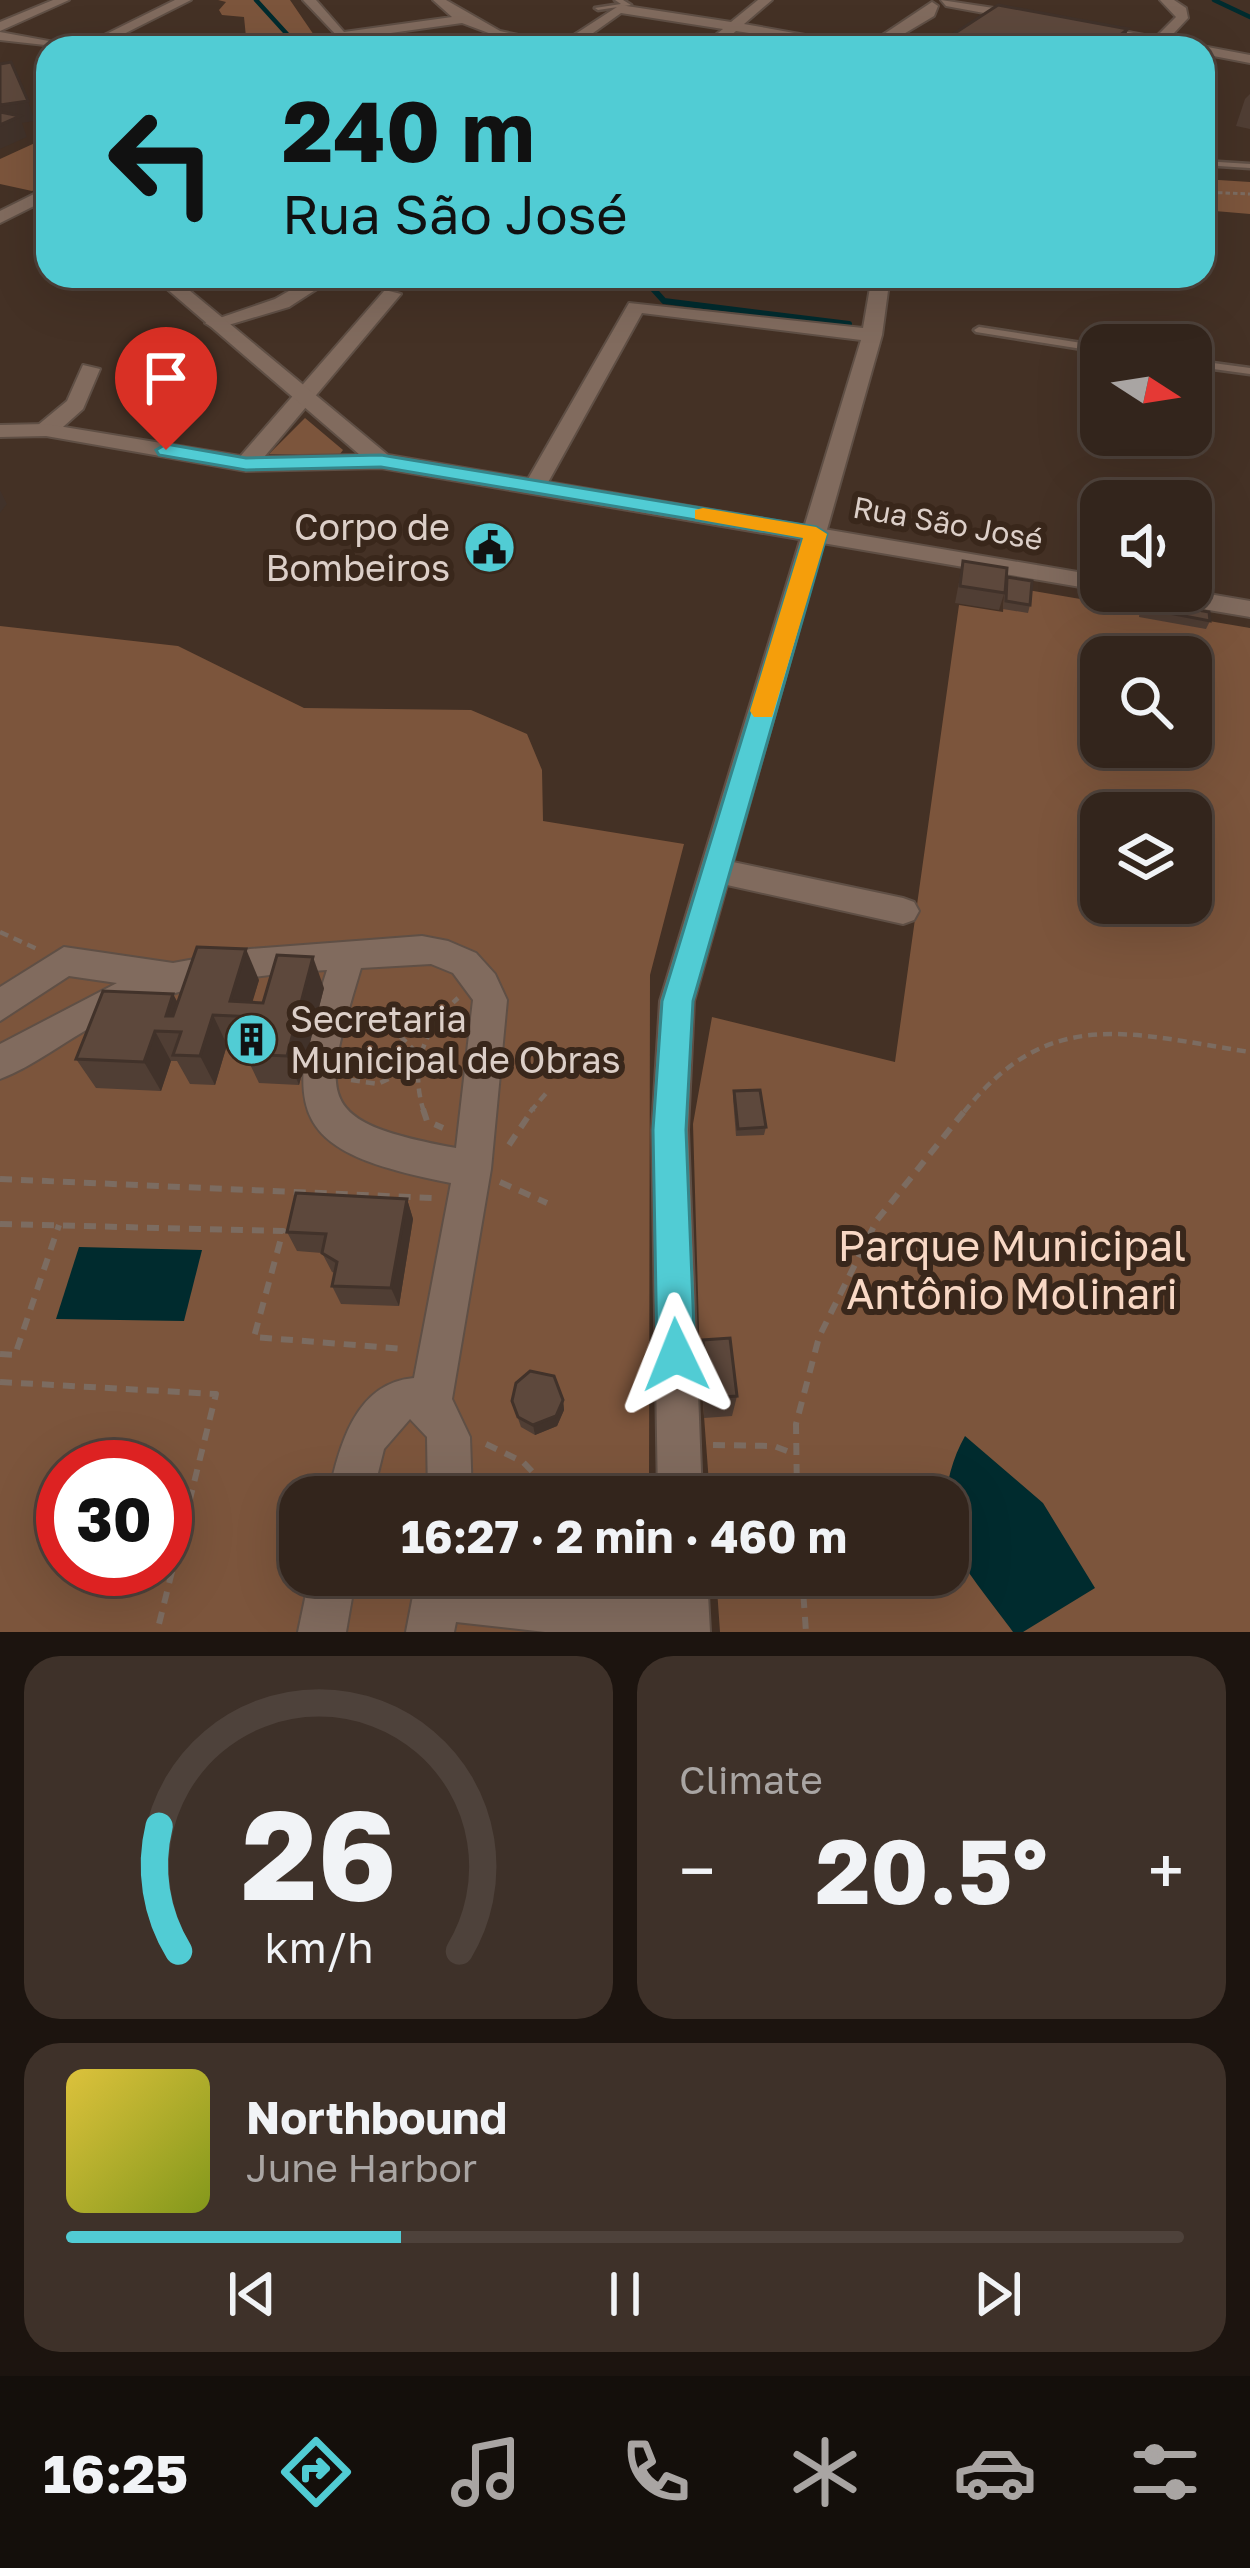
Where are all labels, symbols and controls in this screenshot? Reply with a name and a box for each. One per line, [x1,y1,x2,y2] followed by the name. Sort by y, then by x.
[282,80,535,180] text: 240 m
[84,84,240,240] icon: left
[282,181,628,246] text: Rua São José
[1080,324,1212,456] north arrow
[1080,324,1212,924] map controls
[115,327,217,450] pin
[133,345,199,411] icon: arrive
[1080,480,1212,612] button: sound
[850,489,1046,557] street label: Rua São José
[265,505,450,589] place label: Corpo de Bombeiros
[461,519,517,575] public building icon: Corpo de Bombeiros
[1080,636,1212,768] button: search
[1080,792,1212,924] button: layers
[290,997,621,1081] place label: Secretaria Municipal de Obras
[223,1011,279,1067] building icon: Secretaria Municipal de Obras
[838,1220,1186,1318] park label: Parque Municipal Antônio Molinari
[613,1292,739,1418] position arrow
[36,1440,192,1596] speed limit sign: 30
[401,1509,847,1563] text: 16:27 · 2 min · 460 m
[679,1756,823,1803] text: Climate
[241,1778,396,1927] text: 26
[815,1816,1048,1924] text: 20.5°
[679,1830,715,1910] text: −
[1148,1830,1184,1910] text: +
[264,1920,373,1971] text: km/h
[246,2090,507,2144] text: Northbound
[246,2144,477,2191] text: June Harbor
[219,2261,285,2327] icon: previous
[592,2261,658,2327] icon: pause
[965,2261,1031,2327] icon: next
[274,2430,358,2514] icon: directions
[444,2430,528,2514] icon: music
[614,2430,698,2514] icon: phone
[783,2430,867,2514] icon: climate
[953,2430,1037,2514] icon: car
[1123,2430,1207,2514] icon: filters
[43,2440,188,2505] text: 16:25

